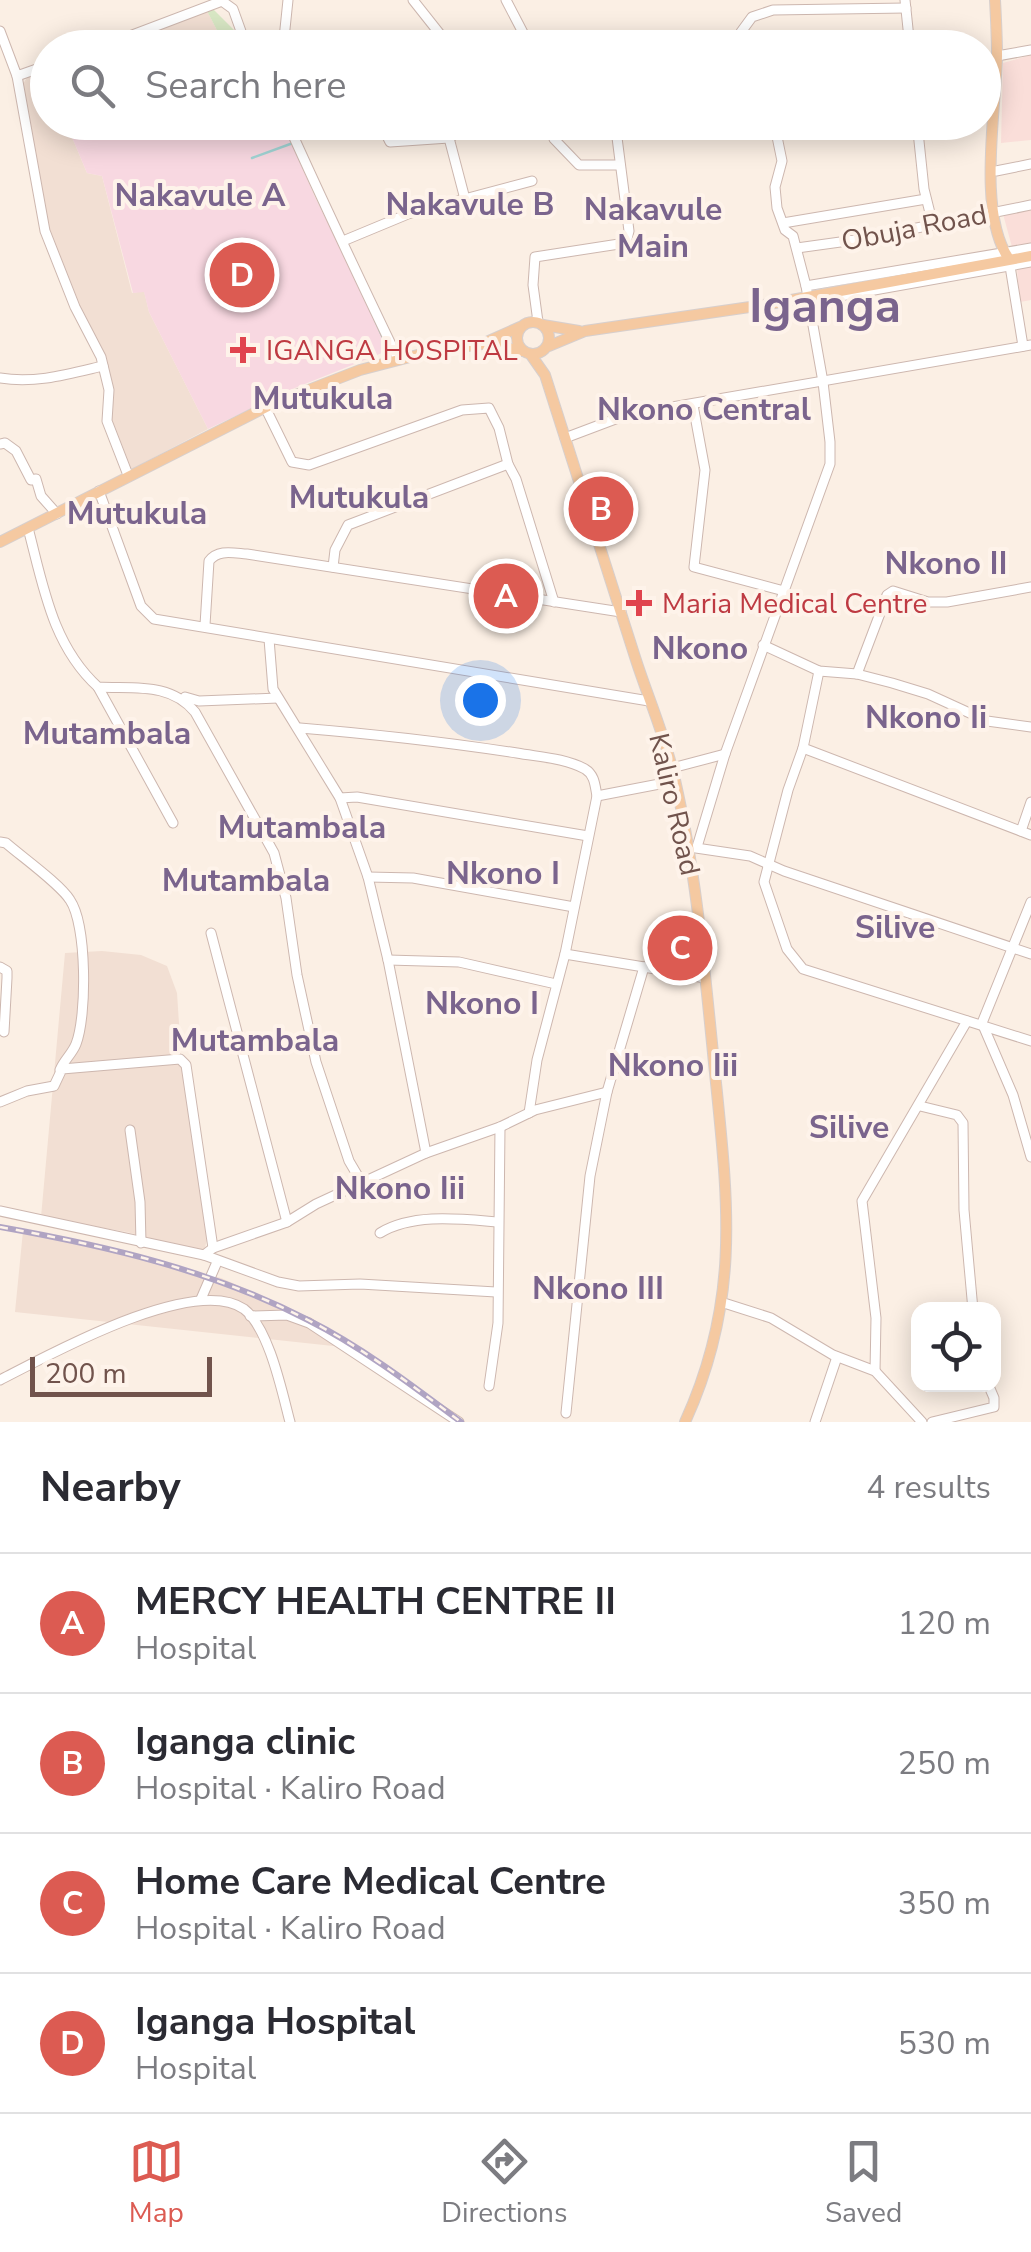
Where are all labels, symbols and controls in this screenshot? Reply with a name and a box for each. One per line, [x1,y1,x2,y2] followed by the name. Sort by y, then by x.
[30,30,1001,140] search box
[65,58,120,113] icon: search
[145,60,346,111] text: Search here
[114,174,286,217] district label: Nakavule A
[385,183,555,226] district label: Nakavule B
[584,188,722,268] district label: Nakavule Main
[838,195,990,261] street label: Obuja Road
[210,238,274,312] pin: D
[749,273,901,339] district label: Iganga
[266,332,518,370] place label: IGANGA HOSPITAL
[230,337,256,363] marker: IGANGA HOSPITAL
[253,377,393,420] district label: Mutukula
[597,388,811,431] district label: Nkono Central
[568,472,634,546] pin: B
[289,476,429,519] district label: Mutukula
[67,492,207,535] district label: Mutukula
[885,542,1007,585] district label: Nkono II
[474,558,538,634] pin: A
[662,585,927,623] place label: Maria Medical Centre
[626,590,652,616] marker: Maria Medical Centre
[652,627,748,670] district label: Nkono
[455,675,506,726] your location
[865,696,987,739] district label: Nkono Ii
[23,712,191,755] district label: Mutambala
[639,729,709,879] street label: Kaliro Road
[218,806,386,849] district label: Mutambala
[446,852,560,895] district label: Nkono I
[162,859,330,902] district label: Mutambala
[855,906,935,949] district label: Silive
[648,910,712,986] pin: C
[425,982,539,1025] district label: Nkono I
[171,1019,339,1062] district label: Mutambala
[608,1044,738,1087] district label: Nkono Iii
[809,1106,889,1149] district label: Silive
[335,1167,465,1210] district label: Nkono Iii
[532,1267,664,1310] district label: Nkono III
[911,1302,1001,1392] map controls
[911,1302,1001,1392] button: locate
[30,1352,212,1396] scale bar
[45,1355,127,1393] text: 200 m
[40,1459,181,1516] text: Nearby
[866,1466,991,1509] text: 4 results
[135,1576,616,1627] text: MERCY HEALTH CENTRE II
[61,1602,84,1645] text: A
[898,1602,991,1645] text: 120 m
[135,1627,256,1670] text: Hospital
[135,1716,355,1767] text: Iganga clinic
[61,1742,84,1785] text: B
[898,1742,991,1785] text: 250 m
[135,1767,446,1810] text: Hospital · Kaliro Road
[135,1856,606,1907] text: Home Care Medical Centre
[62,1882,83,1925] text: C
[898,1882,991,1925] text: 350 m
[135,1907,446,1950] text: Hospital · Kaliro Road
[135,1996,415,2047] text: Iganga Hospital
[60,2022,85,2065] text: D
[898,2022,991,2065] text: 530 m
[135,2047,256,2090] text: Hospital
[129,2134,184,2232] tab: Map
[441,2134,567,2232] tab: Directions
[825,2134,902,2232] tab: Saved

